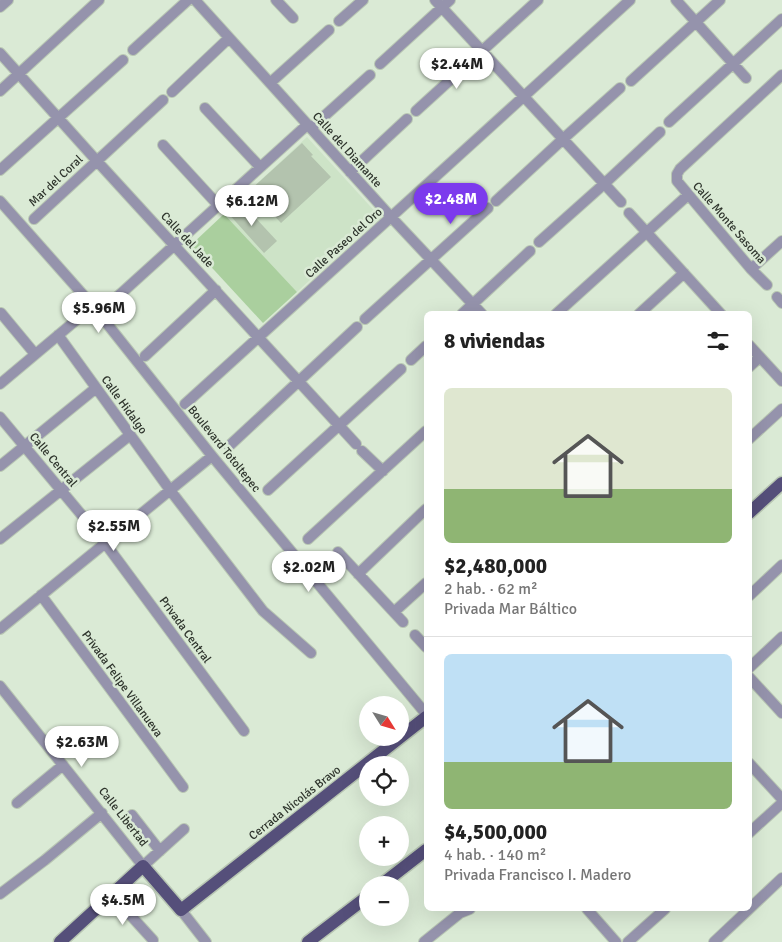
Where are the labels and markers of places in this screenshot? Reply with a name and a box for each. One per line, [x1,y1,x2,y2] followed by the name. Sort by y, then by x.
[416,48,498,90] pin: $2.44M
[410,182,492,225] pin: $2.48M
[211,184,293,227] pin: $6.12M
[58,292,140,334] pin: $5.96M
[73,510,155,552] pin: $2.55M
[268,550,350,593] pin: $2.02M
[41,726,123,768] pin: $2.63M
[88,884,158,926] pin: $4.5M

